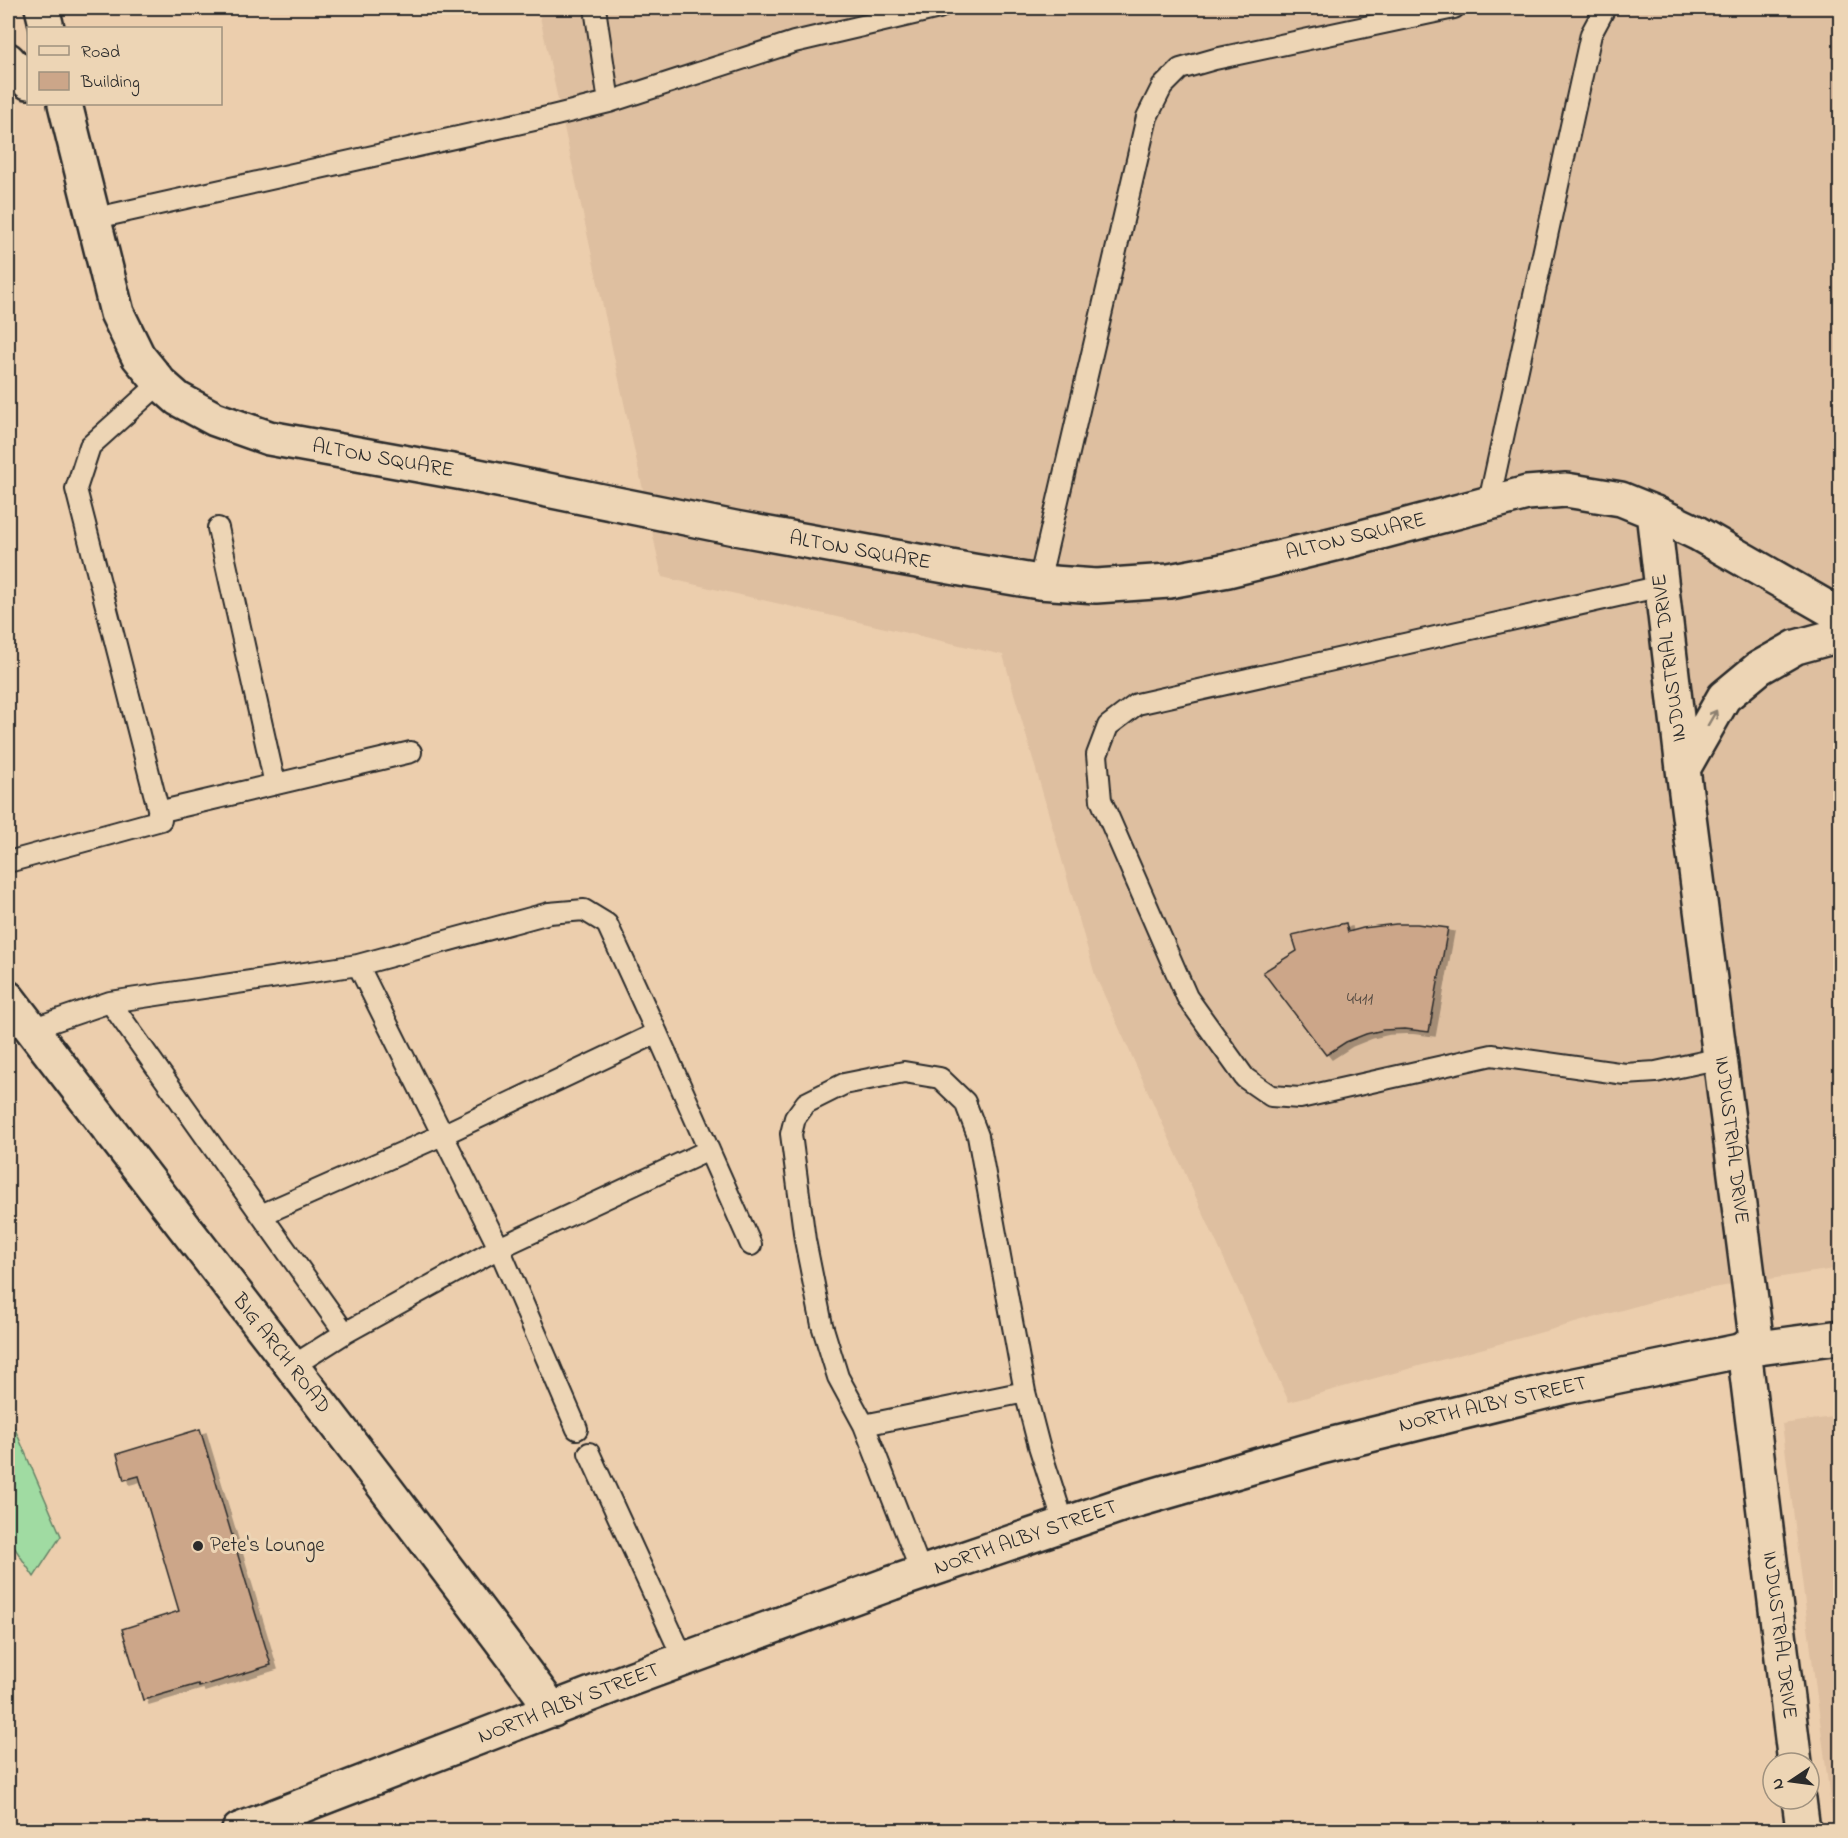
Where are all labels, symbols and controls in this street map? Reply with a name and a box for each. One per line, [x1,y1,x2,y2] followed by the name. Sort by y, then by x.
[27,27,222,105] legend
[81,40,120,66] text: Road
[80,70,140,97] text: Building
[310,432,456,486] street label: ALTON SQUARE
[1283,505,1429,569] street label: ALTON SQUARE
[787,524,933,578] street label: ALTON SQUARE
[1645,572,1695,744] street label: INDUSTRIAL DRIVE
[1706,710,1718,727] one-way arrow
[1347,987,1373,1013] house number: 4411
[1706,1054,1756,1226] street label: INDUSTRIAL DRIVE
[224,1287,338,1420] street label: BIG ARCH ROAD
[1396,1369,1590,1441] street label: NORTH ALBY STREET
[930,1493,1122,1583] street label: NORTH ALBY STREET
[210,1531,325,1563] place label: Pete's Lounge
[191,1539,205,1553] marker: Pete's Lounge
[1754,1549,1804,1721] street label: INDUSTRIAL DRIVE
[474,1656,664,1752] street label: NORTH ALBY STREET
[1761,1751,1821,1811] north arrow
[1765,1776,1791,1792] text: N

